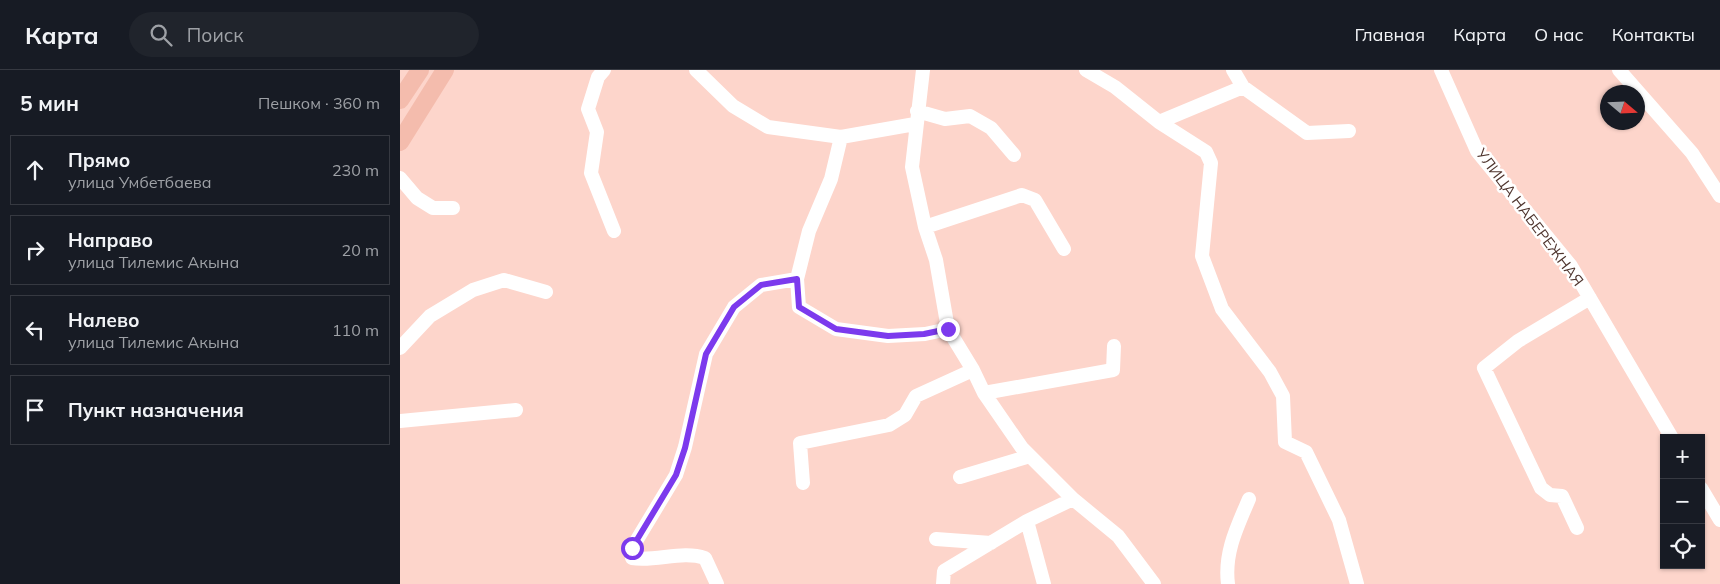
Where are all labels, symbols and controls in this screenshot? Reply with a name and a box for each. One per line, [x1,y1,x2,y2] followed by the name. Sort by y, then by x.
[129,12,479,57] search box
[25,20,99,50] text: Карта
[147,21,175,49] icon: search
[187,23,244,47] text: Поиск
[1355,23,1425,46] text: Главная
[1453,23,1506,46] text: Карта
[1534,23,1584,46] text: О нас
[1612,23,1695,46] text: Контакты
[1600,85,1645,130] north arrow
[20,90,79,116] text: 5 мин
[258,93,380,113] text: Пешком · 360 m
[1471,144,1588,290] street label: УЛИЦА НАБЕРЕЖНАЯ
[68,148,130,172] text: Прямо
[21,156,49,184] icon: ahead
[332,160,379,180] text: 230 m
[68,172,211,192] text: улица Умбетбаева
[68,228,153,252] text: Направо
[21,236,49,264] icon: right
[342,240,379,260] text: 20 m
[68,252,239,272] text: улица Тилемис Акына
[68,308,140,332] text: Налево
[21,316,49,344] icon: left
[937,318,960,341] route end
[332,320,379,340] text: 110 m
[68,332,239,352] text: улица Тилемис Акына
[21,396,49,424] icon: arrive
[68,398,244,422] text: Пункт назначения
[1660,434,1705,569] map controls
[1660,434,1705,479] button: +
[1660,479,1705,524] button: −
[1660,524,1705,569] button: locate
[621,537,644,560] route start

